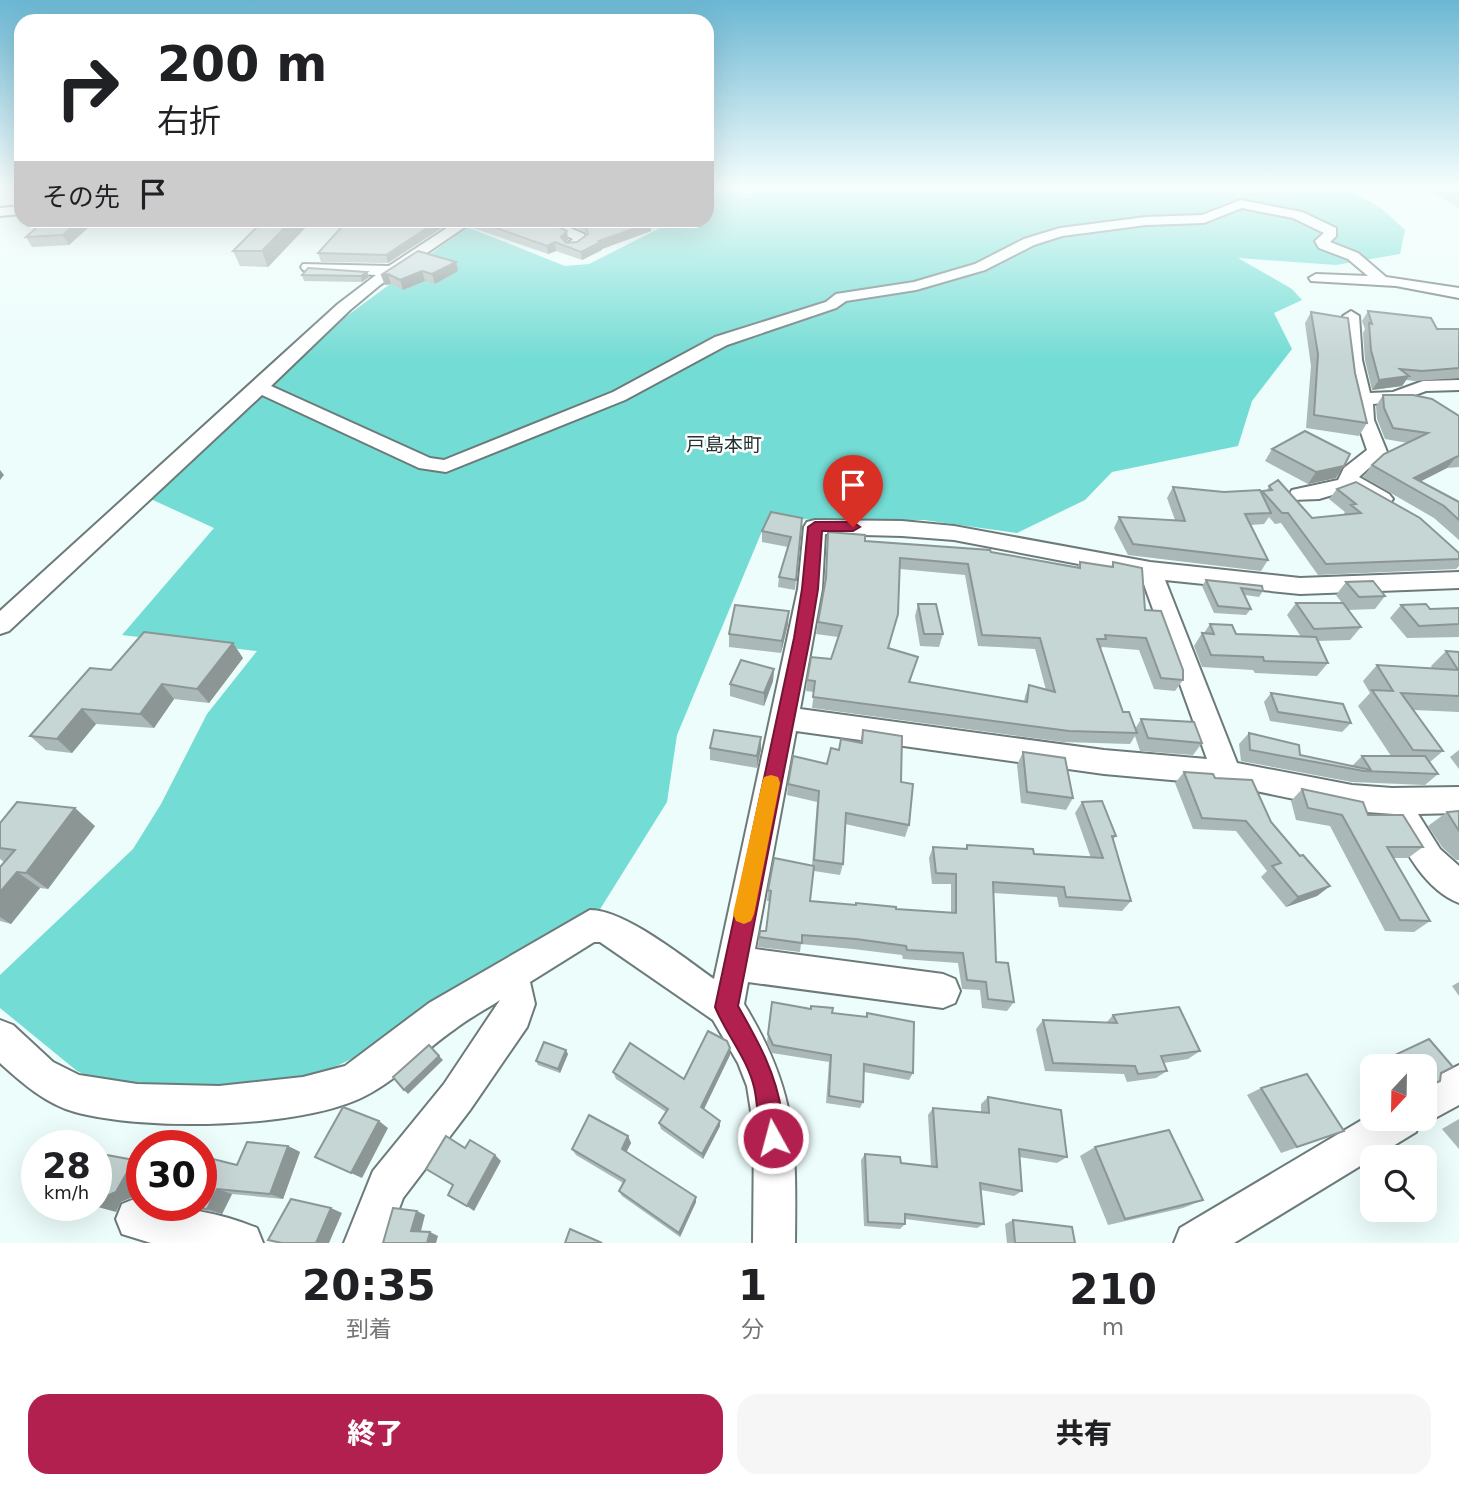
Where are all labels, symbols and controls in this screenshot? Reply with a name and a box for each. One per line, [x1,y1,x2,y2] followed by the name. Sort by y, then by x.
[157,36,327,93] text: 200 m
[42,42,133,133] icon: right
[157,102,221,140] text: 右折
[134,175,172,213] icon: arrive
[42,182,120,212] text: その先
[686,433,762,455] district label: 戸島本町
[823,455,883,527] pin
[834,466,872,504] icon: arrive
[1360,1054,1437,1130] north arrow
[1360,1054,1437,1222] map controls
[736,1101,810,1175] position arrow
[126,1130,217,1221] speed limit sign: 30
[1360,1145,1437,1222] button: search
[42,1146,91,1186] text: 28
[44,1182,89,1203] text: km/h
[302,1261,436,1310] text: 20:35
[738,1261,767,1310] text: 1
[1069,1265,1157,1314] text: 210
[1102,1314,1124,1340] text: m
[346,1316,392,1342] text: 到着
[741,1316,764,1342] text: 分
[28,1394,723,1474] button: 終了
[737,1394,1431,1474] button: 共有

